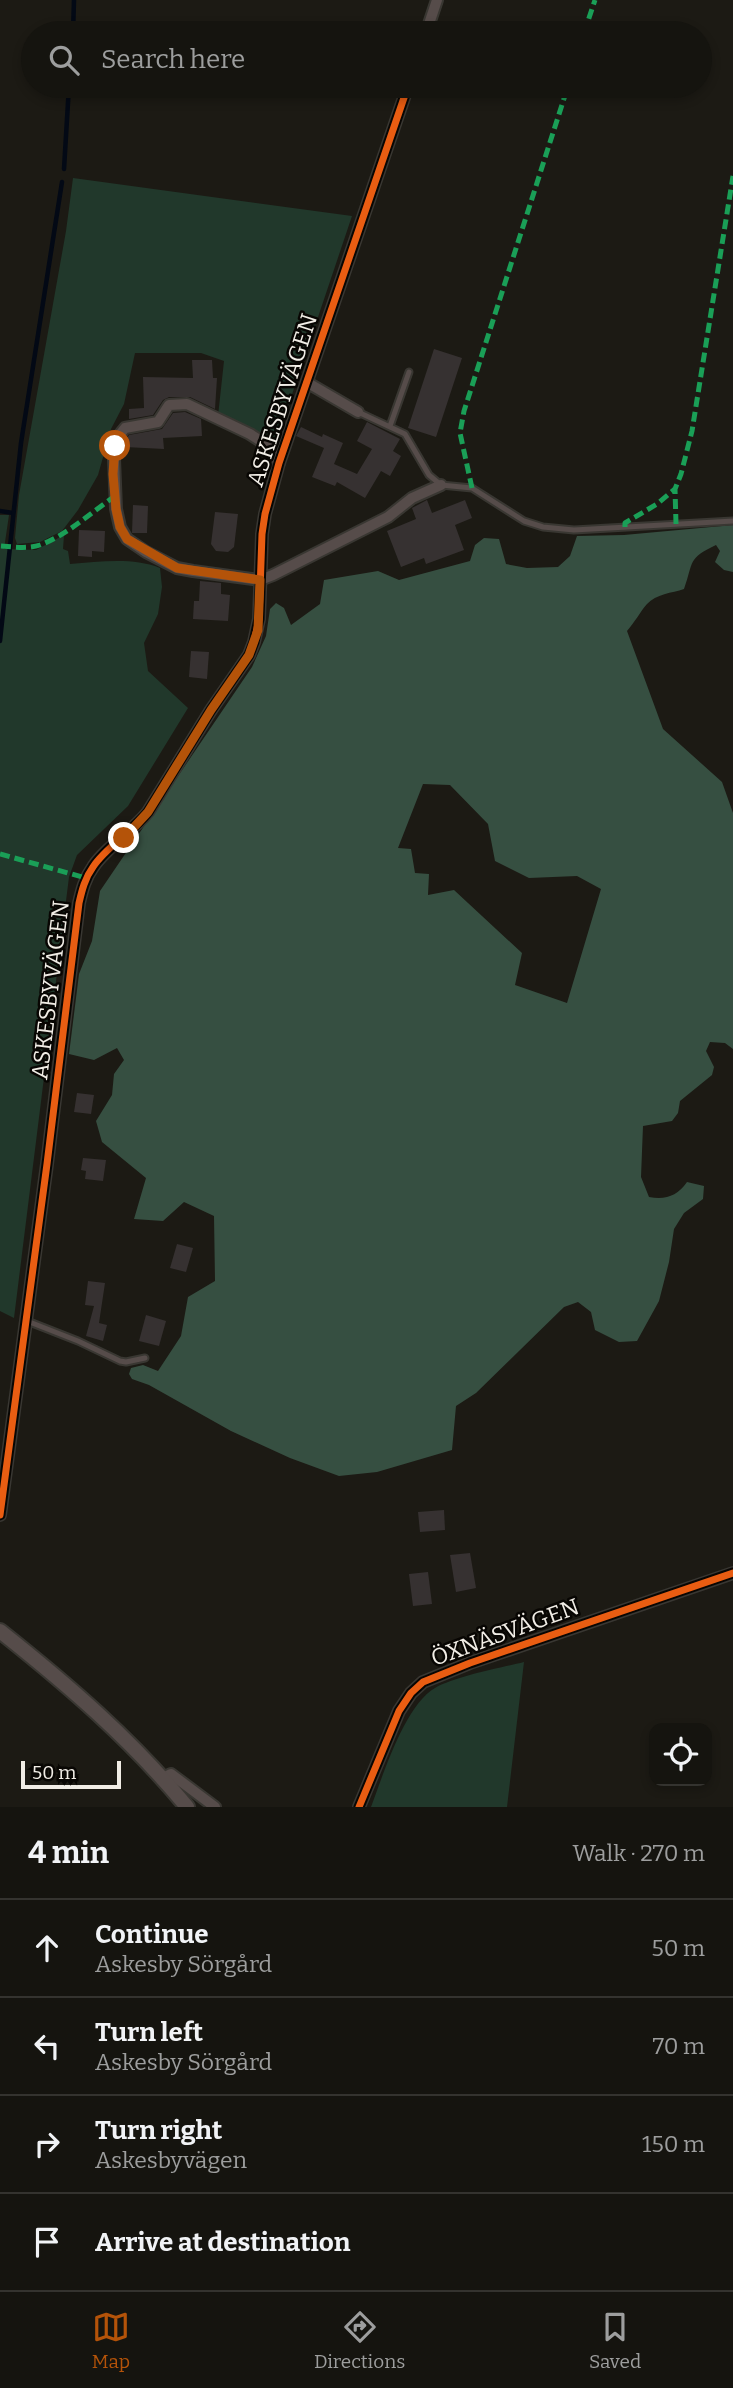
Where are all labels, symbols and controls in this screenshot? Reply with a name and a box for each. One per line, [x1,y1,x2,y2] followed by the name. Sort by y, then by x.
[21,21,712,98] search box
[45,41,83,79] icon: search
[101,44,245,75] text: Search here
[241,310,323,490] street label: ASKESBYVÄGEN
[99,430,130,461] route start
[108,822,139,853] route end
[25,899,75,1081] street label: ASKESBYVÄGEN
[427,1592,583,1672] street label: ÖXNÄSVÄGEN
[649,1723,712,1786] map controls
[649,1723,712,1786] button: locate
[21,1758,121,1790] scale bar
[32,1761,76,1784] text: 50 m
[28,1835,109,1871] text: 4 min
[572,1839,705,1867] text: Walk · 270 m
[95,1919,209,1950] text: Continue
[28,1929,66,1967] icon: ahead
[651,1934,705,1962] text: 50 m
[95,1950,272,1978] text: Askesby Sörgård
[95,2017,203,2048] text: Turn left
[28,2027,66,2065] icon: left
[653,2032,705,2060] text: 70 m
[95,2048,272,2076] text: Askesby Sörgård
[95,2115,222,2146] text: Turn right
[28,2125,66,2163] icon: right
[642,2130,705,2158] text: 150 m
[95,2146,247,2174] text: Askesbyvägen
[28,2223,66,2261] icon: arrive
[95,2227,350,2258] text: Arrive at destination
[92,2308,130,2373] tab: Map
[314,2308,405,2373] tab: Directions
[589,2308,641,2373] tab: Saved

